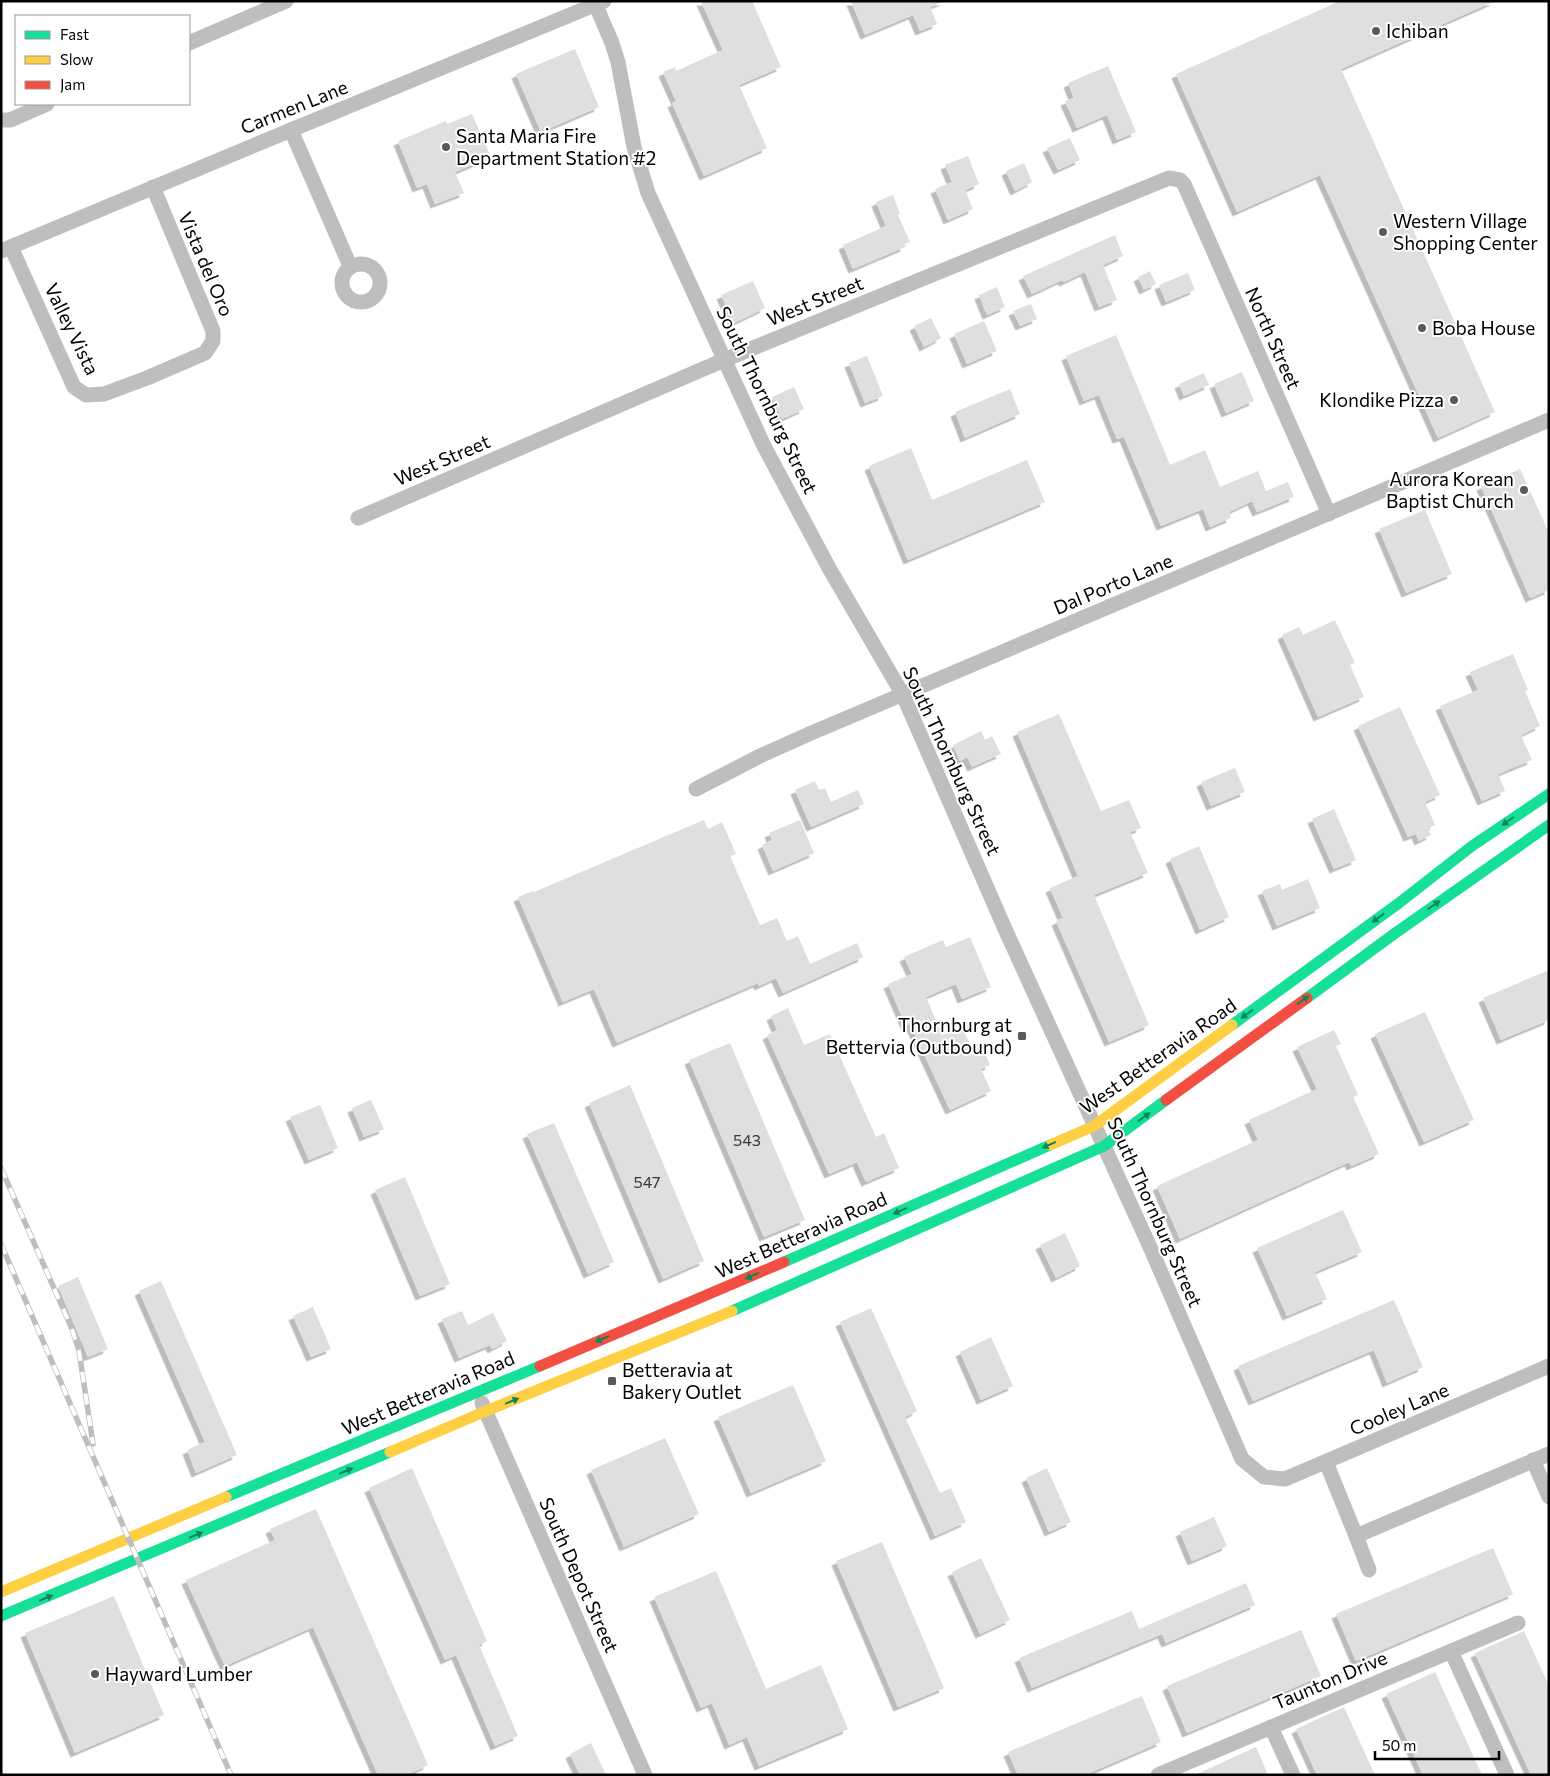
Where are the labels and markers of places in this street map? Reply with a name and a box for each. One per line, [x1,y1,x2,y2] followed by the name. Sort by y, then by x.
[1386,19,1449,42] place label: Ichiban
[1370,25,1382,37] marker: Ichiban
[456,124,656,169] place label: Santa Maria Fire Department Station #2
[440,141,452,153] marker: Santa Maria Fire Department Station #2
[1393,209,1538,254] place label: Western Village Shopping Center
[1377,226,1389,238] marker: Western Village Shopping Center
[1432,316,1535,339] place label: Boba House
[1416,322,1428,334] marker: Boba House
[1319,388,1444,411] place label: Klondike Pizza
[1448,394,1460,406] marker: Klondike Pizza
[1386,467,1514,512] place label: Aurora Korean Baptist Church
[1518,484,1530,496] marker: Aurora Korean Baptist Church
[826,1013,1012,1058] place label: Thornburg at Bettervia (Outbound)
[1016,1030,1028,1042] marker: Thornburg at Bettervia (Outbound)
[622,1358,742,1403] place label: Betteravia at Bakery Outlet
[606,1375,618,1387] marker: Betteravia at Bakery Outlet
[105,1662,253,1685] place label: Hayward Lumber
[89,1668,101,1680] marker: Hayward Lumber

